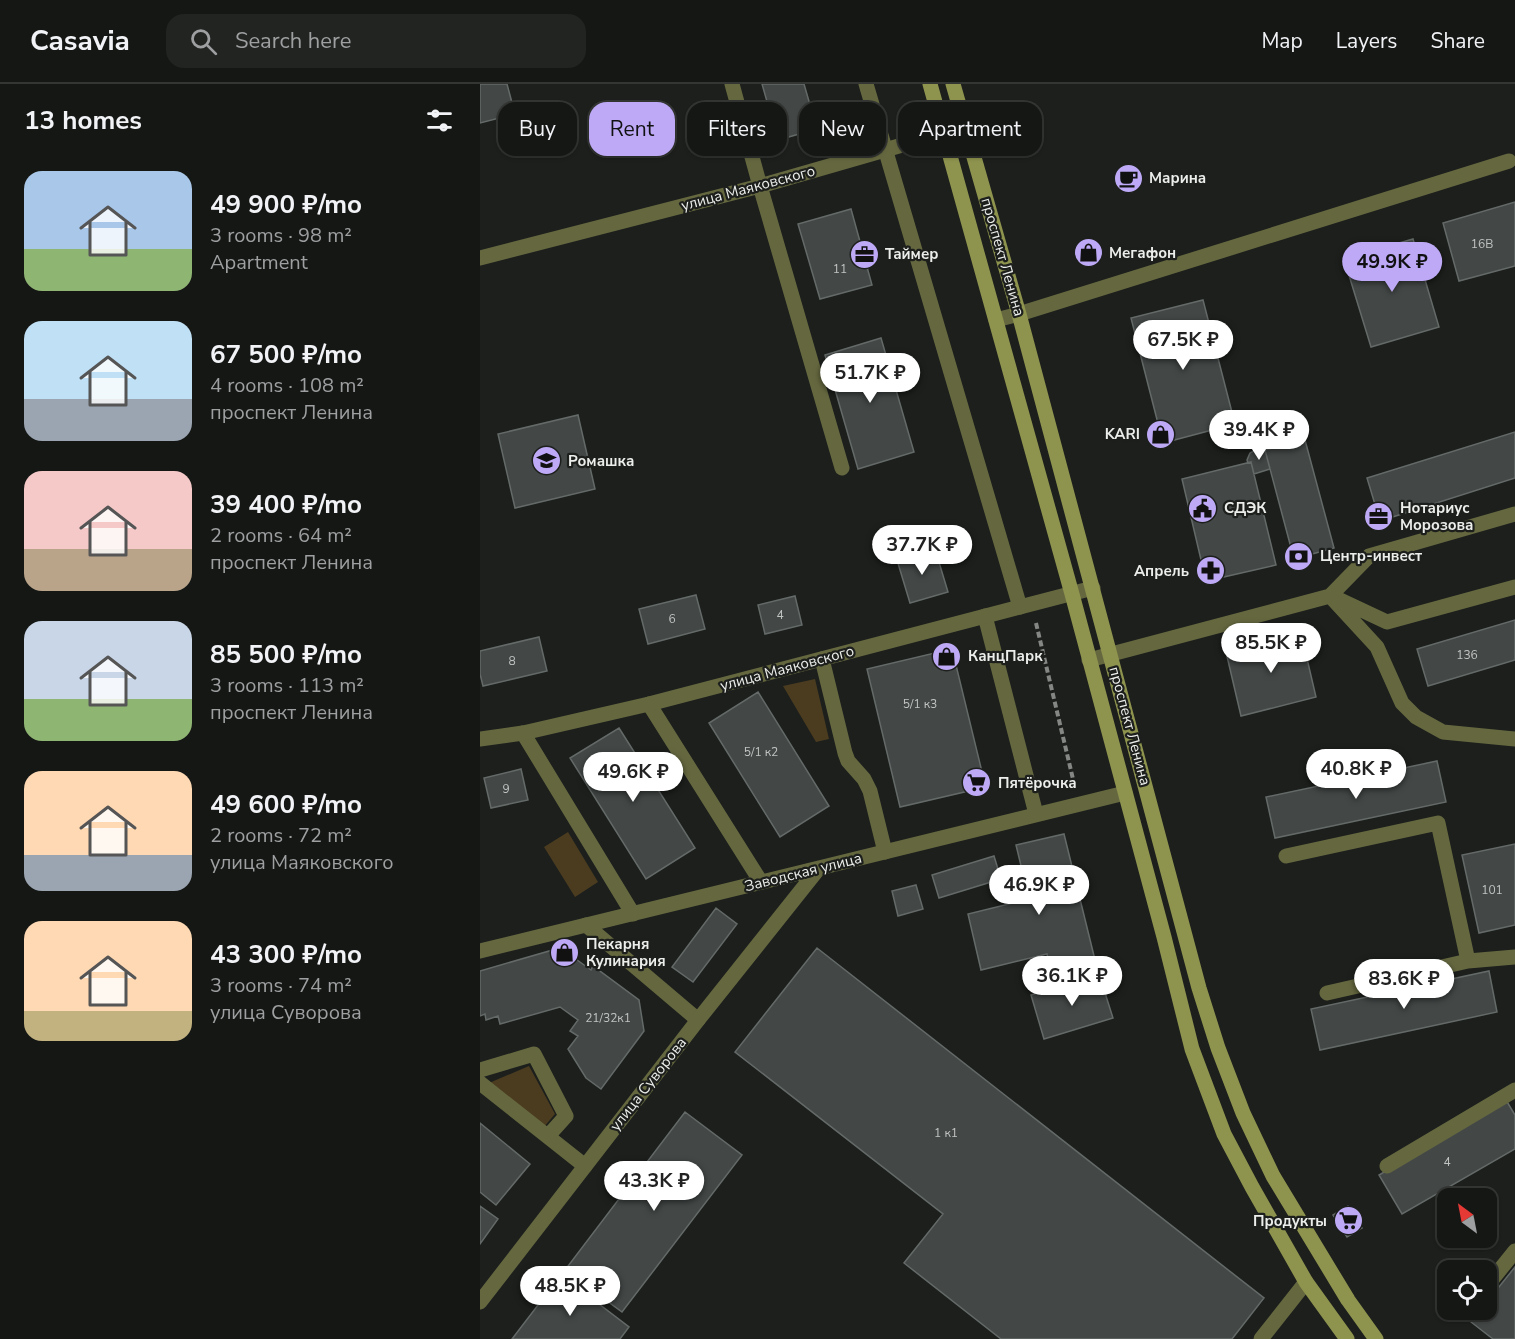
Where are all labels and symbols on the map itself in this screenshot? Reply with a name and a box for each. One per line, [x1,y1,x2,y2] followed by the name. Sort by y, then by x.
[679,161,817,215] street label: улица Маяковского
[1112,162,1144,194] cafe icon: Марина
[1149,168,1206,188] place label: Марина
[977,195,1029,319] street label: проспект Ленина
[1471,236,1493,252] house number: 16В
[1072,237,1104,269] shop icon: Мегафон
[848,238,880,270] office icon: Таймер
[1337,242,1447,293] pin: 49.9K ₽
[1109,243,1176,263] place label: Мегафон
[885,244,938,264] place label: Таймер
[833,261,847,277] house number: 11
[1128,320,1238,371] pin: 67.5K ₽
[815,353,925,404] pin: 51.7K ₽
[1204,410,1314,461] pin: 39.4K ₽
[1145,418,1177,450] shop icon: KARI
[1105,424,1140,444] place label: KARI
[531,445,563,477] school or university icon: Ромашка
[568,451,634,471] place label: Ромашка
[1187,492,1219,524] public building icon: СДЭК
[1224,498,1267,518] place label: СДЭК
[1400,498,1474,535] place label: Нотариус Морозова
[1363,501,1395,533] office icon: Нотариус Морозова
[867,525,977,576] pin: 37.7K ₽
[1283,540,1315,572] bank icon: Центр-инвест
[1320,546,1422,566] place label: Центр-инвест
[1194,555,1226,587] pharmacy icon: Апрель
[1134,561,1189,581] place label: Апрель
[776,607,784,623] house number: 4
[668,611,676,627] house number: 6
[1216,623,1326,674] pin: 85.5K ₽
[931,640,963,672] shop icon: КанцПарк
[718,641,856,695] street label: улица Маяковского
[968,646,1043,666] place label: КанцПарк
[1456,647,1478,663] house number: 136
[508,653,516,669] house number: 8
[1105,664,1155,788] street label: проспект Ленина
[903,696,937,712] house number: 5/1 к3
[744,744,778,760] house number: 5/1 к2
[1301,749,1411,800] pin: 40.8K ₽
[578,752,688,803] pin: 49.6K ₽
[961,767,993,799] supermarket icon: Пятёрочка
[998,773,1077,793] place label: Пятёрочка
[502,781,510,797] house number: 9
[742,848,864,896] street label: Заводская улица
[984,865,1094,916] pin: 46.9K ₽
[1481,882,1503,898] house number: 101
[586,934,666,971] place label: Пекарня Кулинария
[549,937,581,969] shop icon: Пекарня Кулинария
[1017,956,1127,1007] pin: 36.1K ₽
[1349,959,1459,1010] pin: 83.6K ₽
[585,1010,631,1026] house number: 21/32к1
[605,1033,691,1135] street label: улица Суворова
[934,1125,958,1141] house number: 1 к1
[1443,1154,1451,1170] house number: 4
[599,1161,709,1212] pin: 43.3K ₽
[1437,1188,1497,1248] north arrow
[1332,1205,1364,1237] supermarket icon: Продукты
[1253,1211,1327,1231] place label: Продукты
[515,1266,625,1317] pin: 48.5K ₽

